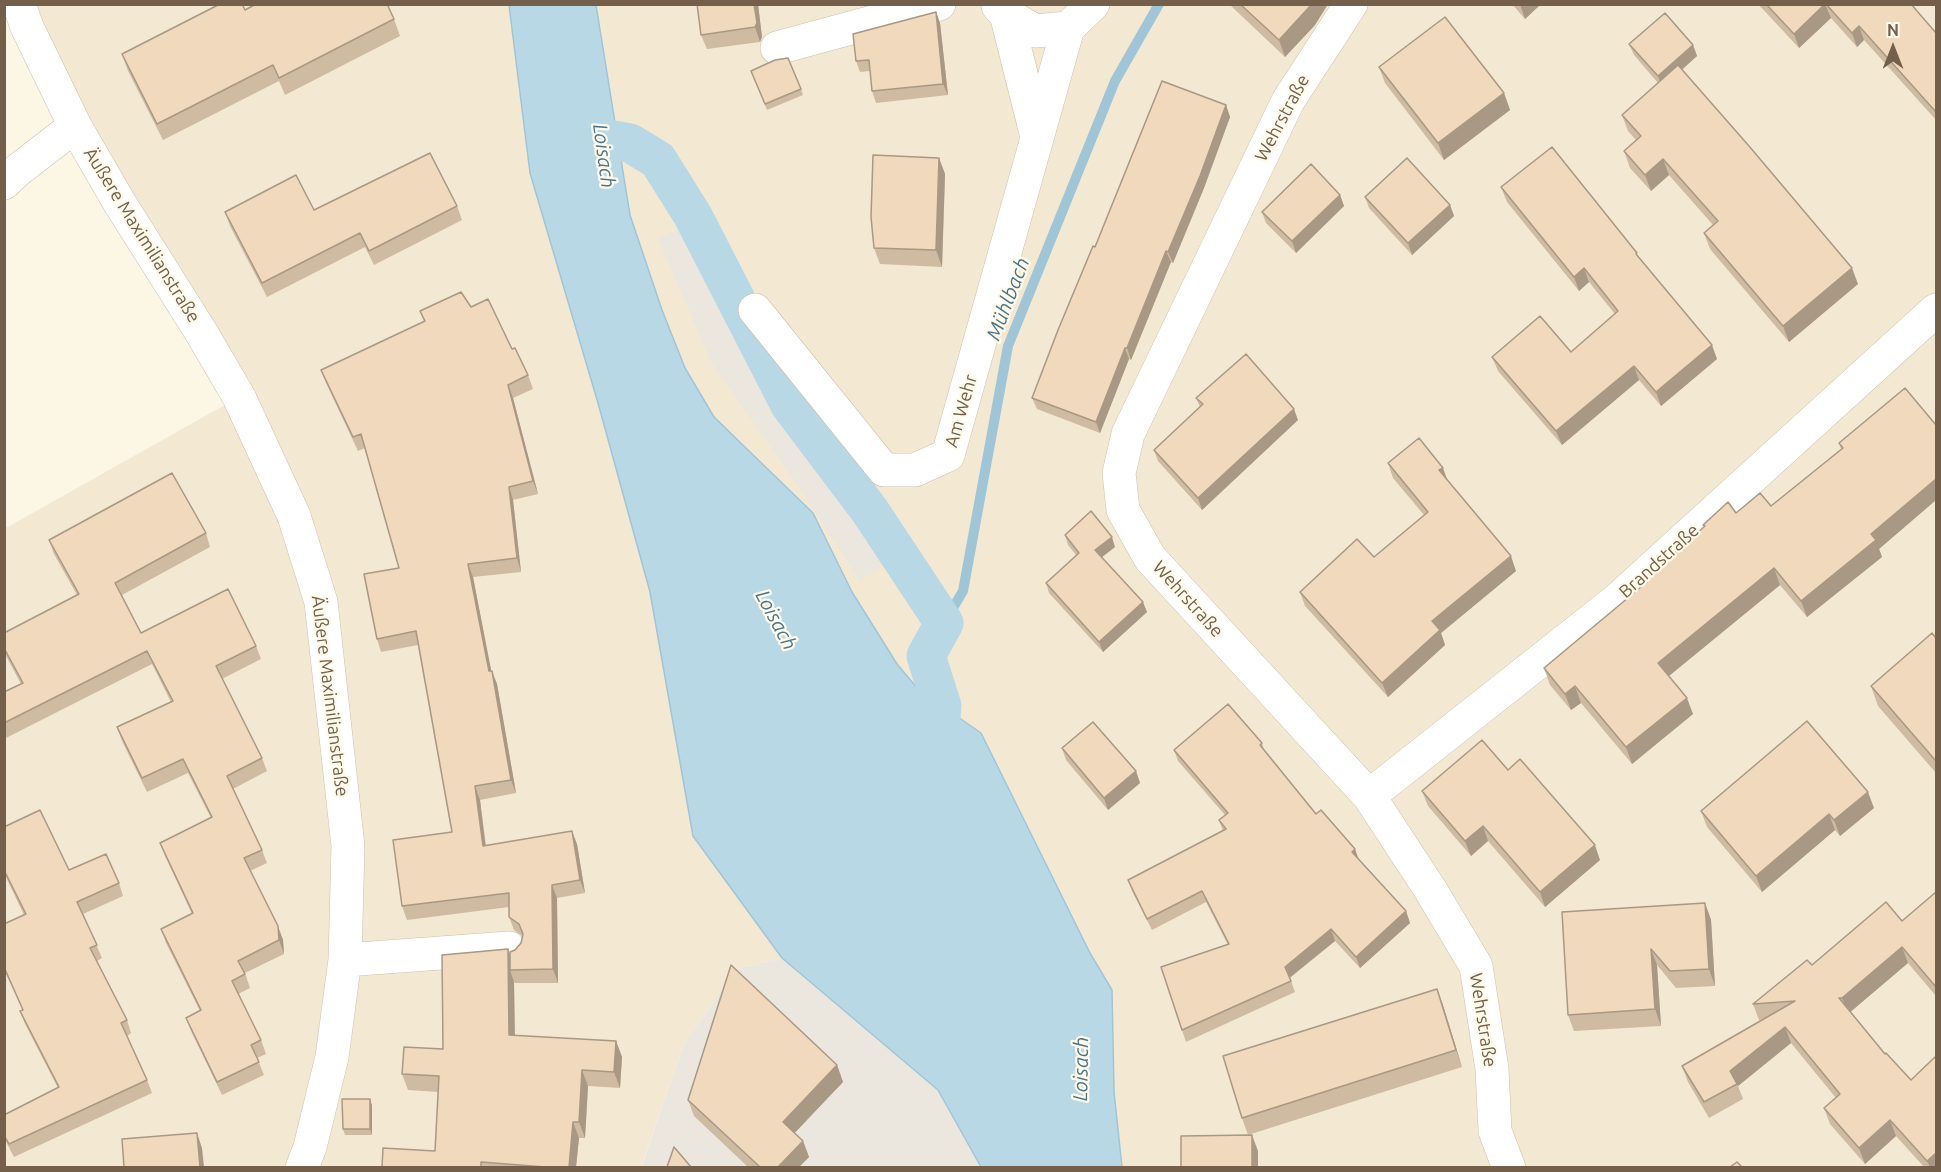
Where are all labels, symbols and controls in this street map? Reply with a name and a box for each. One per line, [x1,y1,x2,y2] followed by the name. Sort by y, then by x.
[1863,18,1923,78] north arrow
[1887,21,1899,39] text: N
[1250,71,1314,165] street label: Wehrstraße
[588,122,620,190] water label: Loisach
[79,144,205,326] street label: Äußere Maximilianstraße
[981,254,1035,344] water label: Mühlbach
[940,372,982,450] street label: Am Wehr
[1615,520,1703,602] street label: Brandstraße
[1148,556,1228,642] street label: Wehrstraße
[750,586,802,654] water label: Loisach
[307,594,353,798] street label: Äußere Maximilianstraße
[1465,971,1501,1069] street label: Wehrstraße
[1068,1037,1094,1101] water label: Loisach

